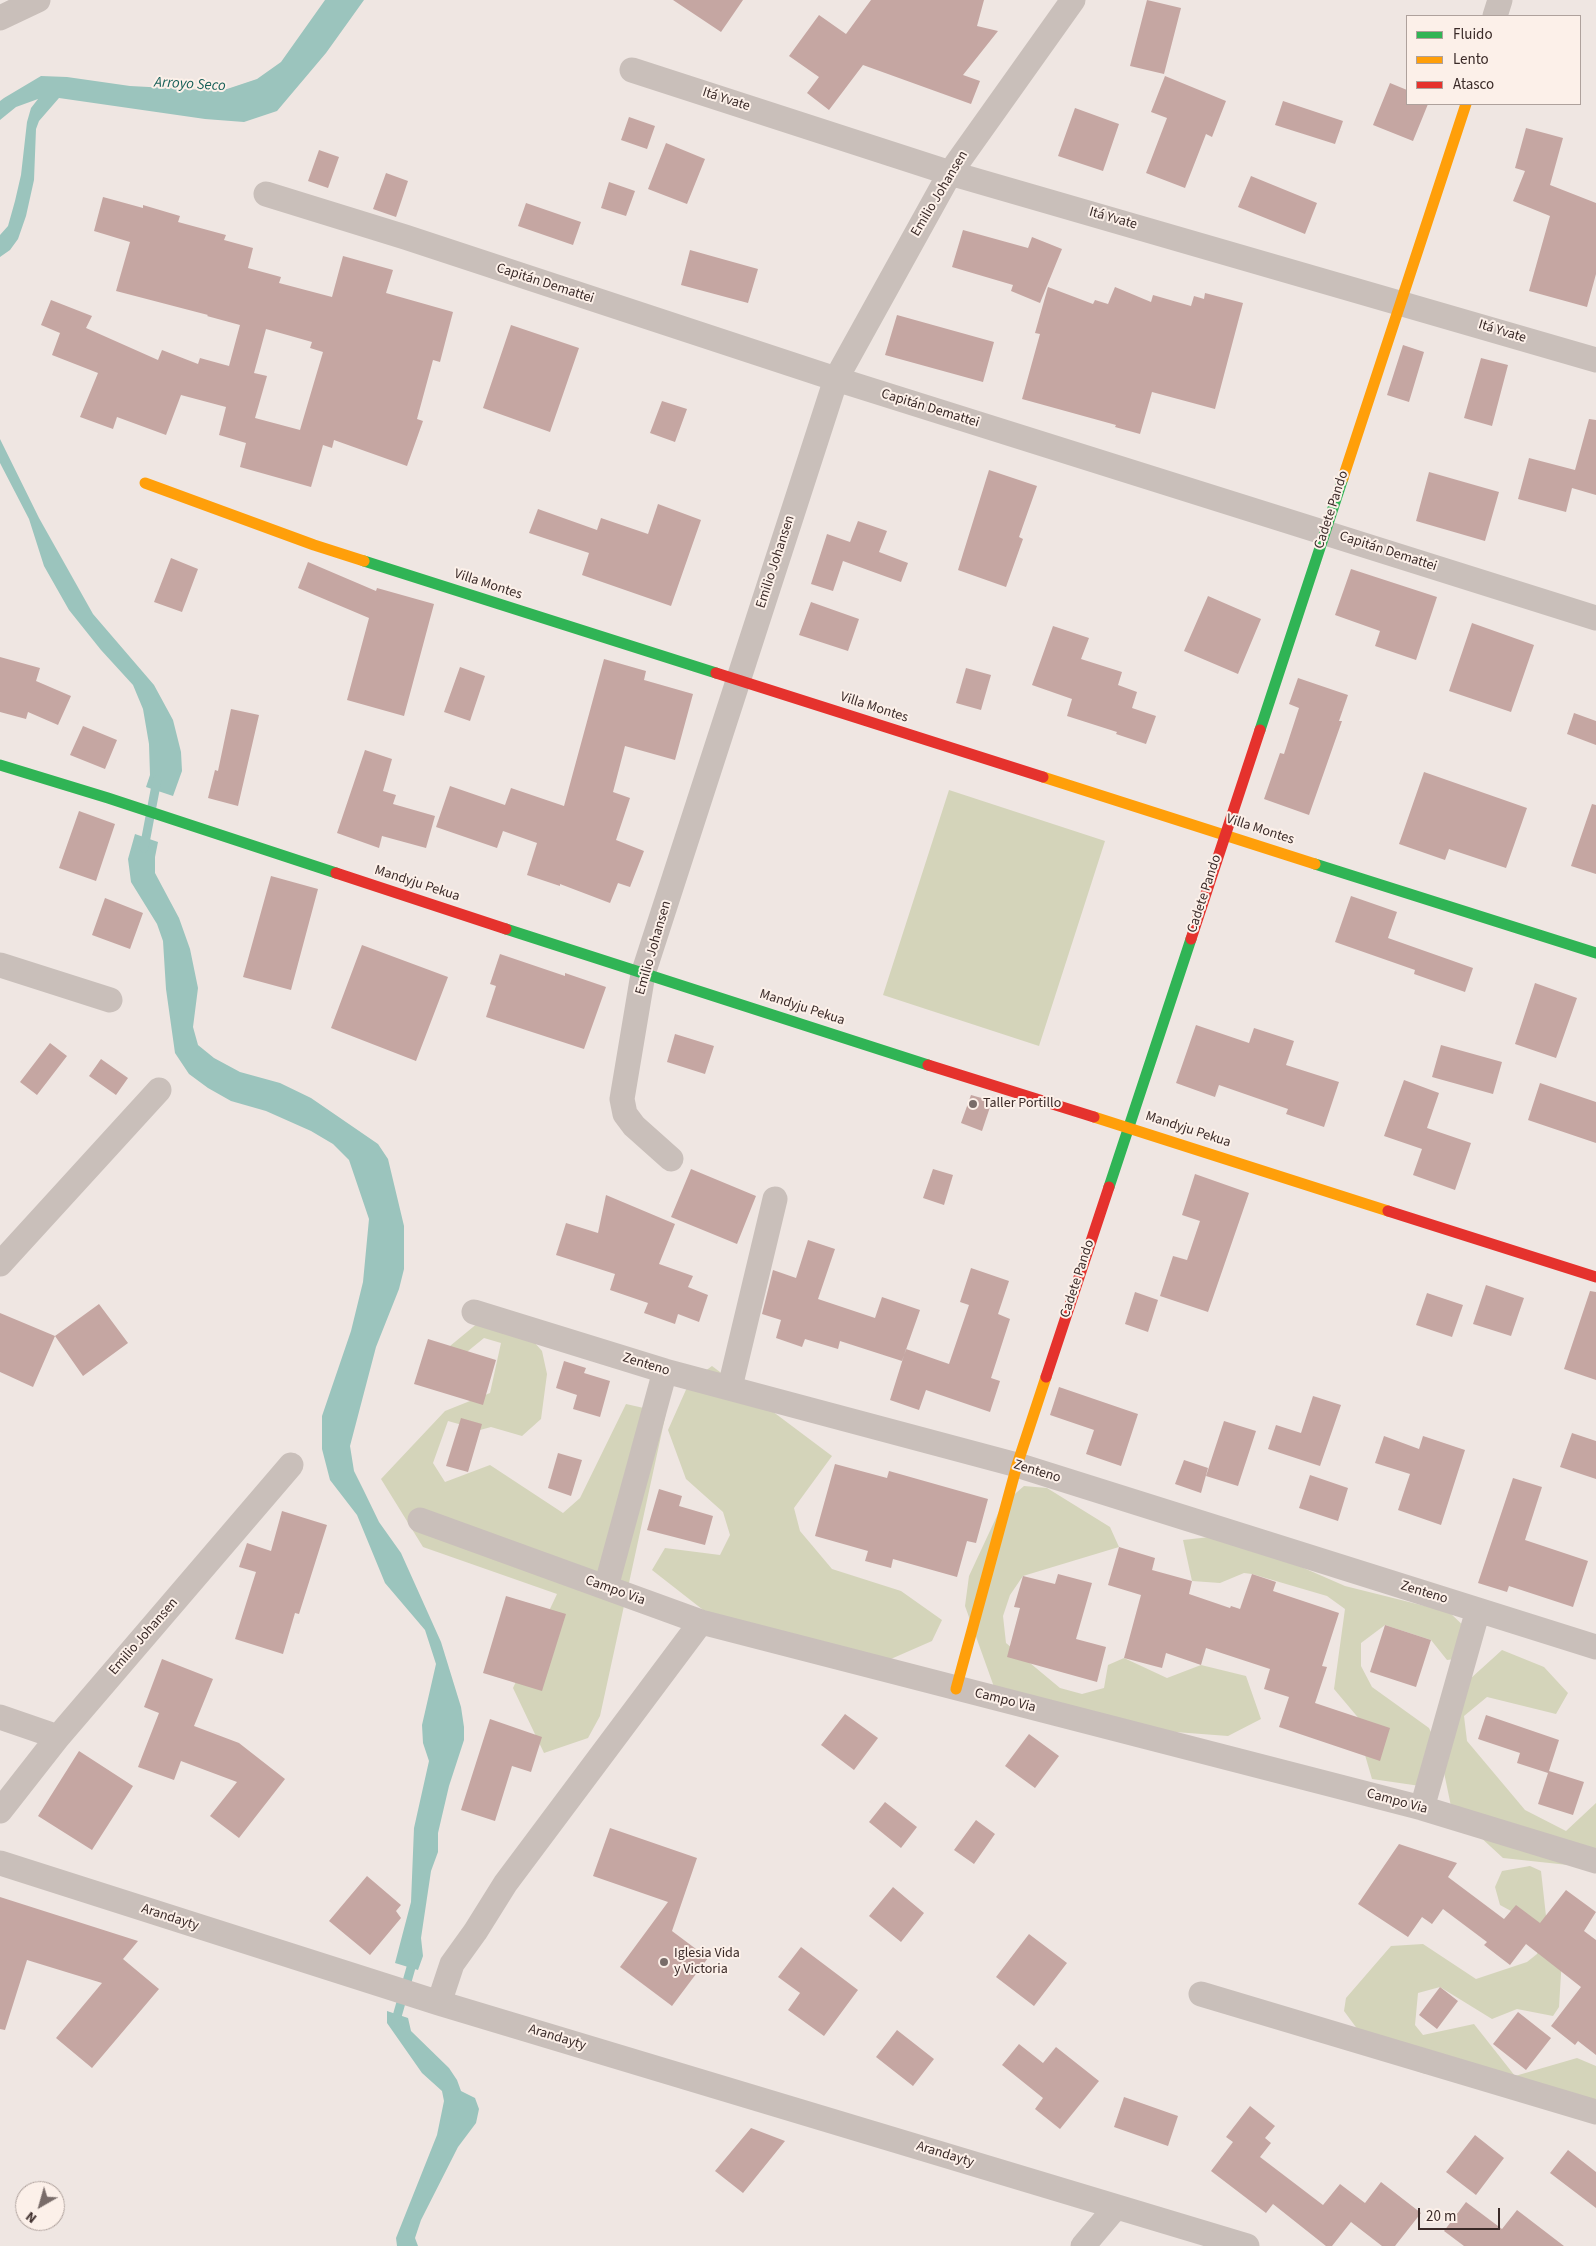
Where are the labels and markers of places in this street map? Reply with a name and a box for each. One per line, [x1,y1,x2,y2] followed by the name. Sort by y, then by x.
[983,1096,1061,1112] place label: Taller Portillo
[967,1098,979,1110] marker: Taller Portillo
[674,1946,740,1978] place label: Iglesia Vida y Victoria
[658,1956,670,1968] marker: Iglesia Vida y Victoria

